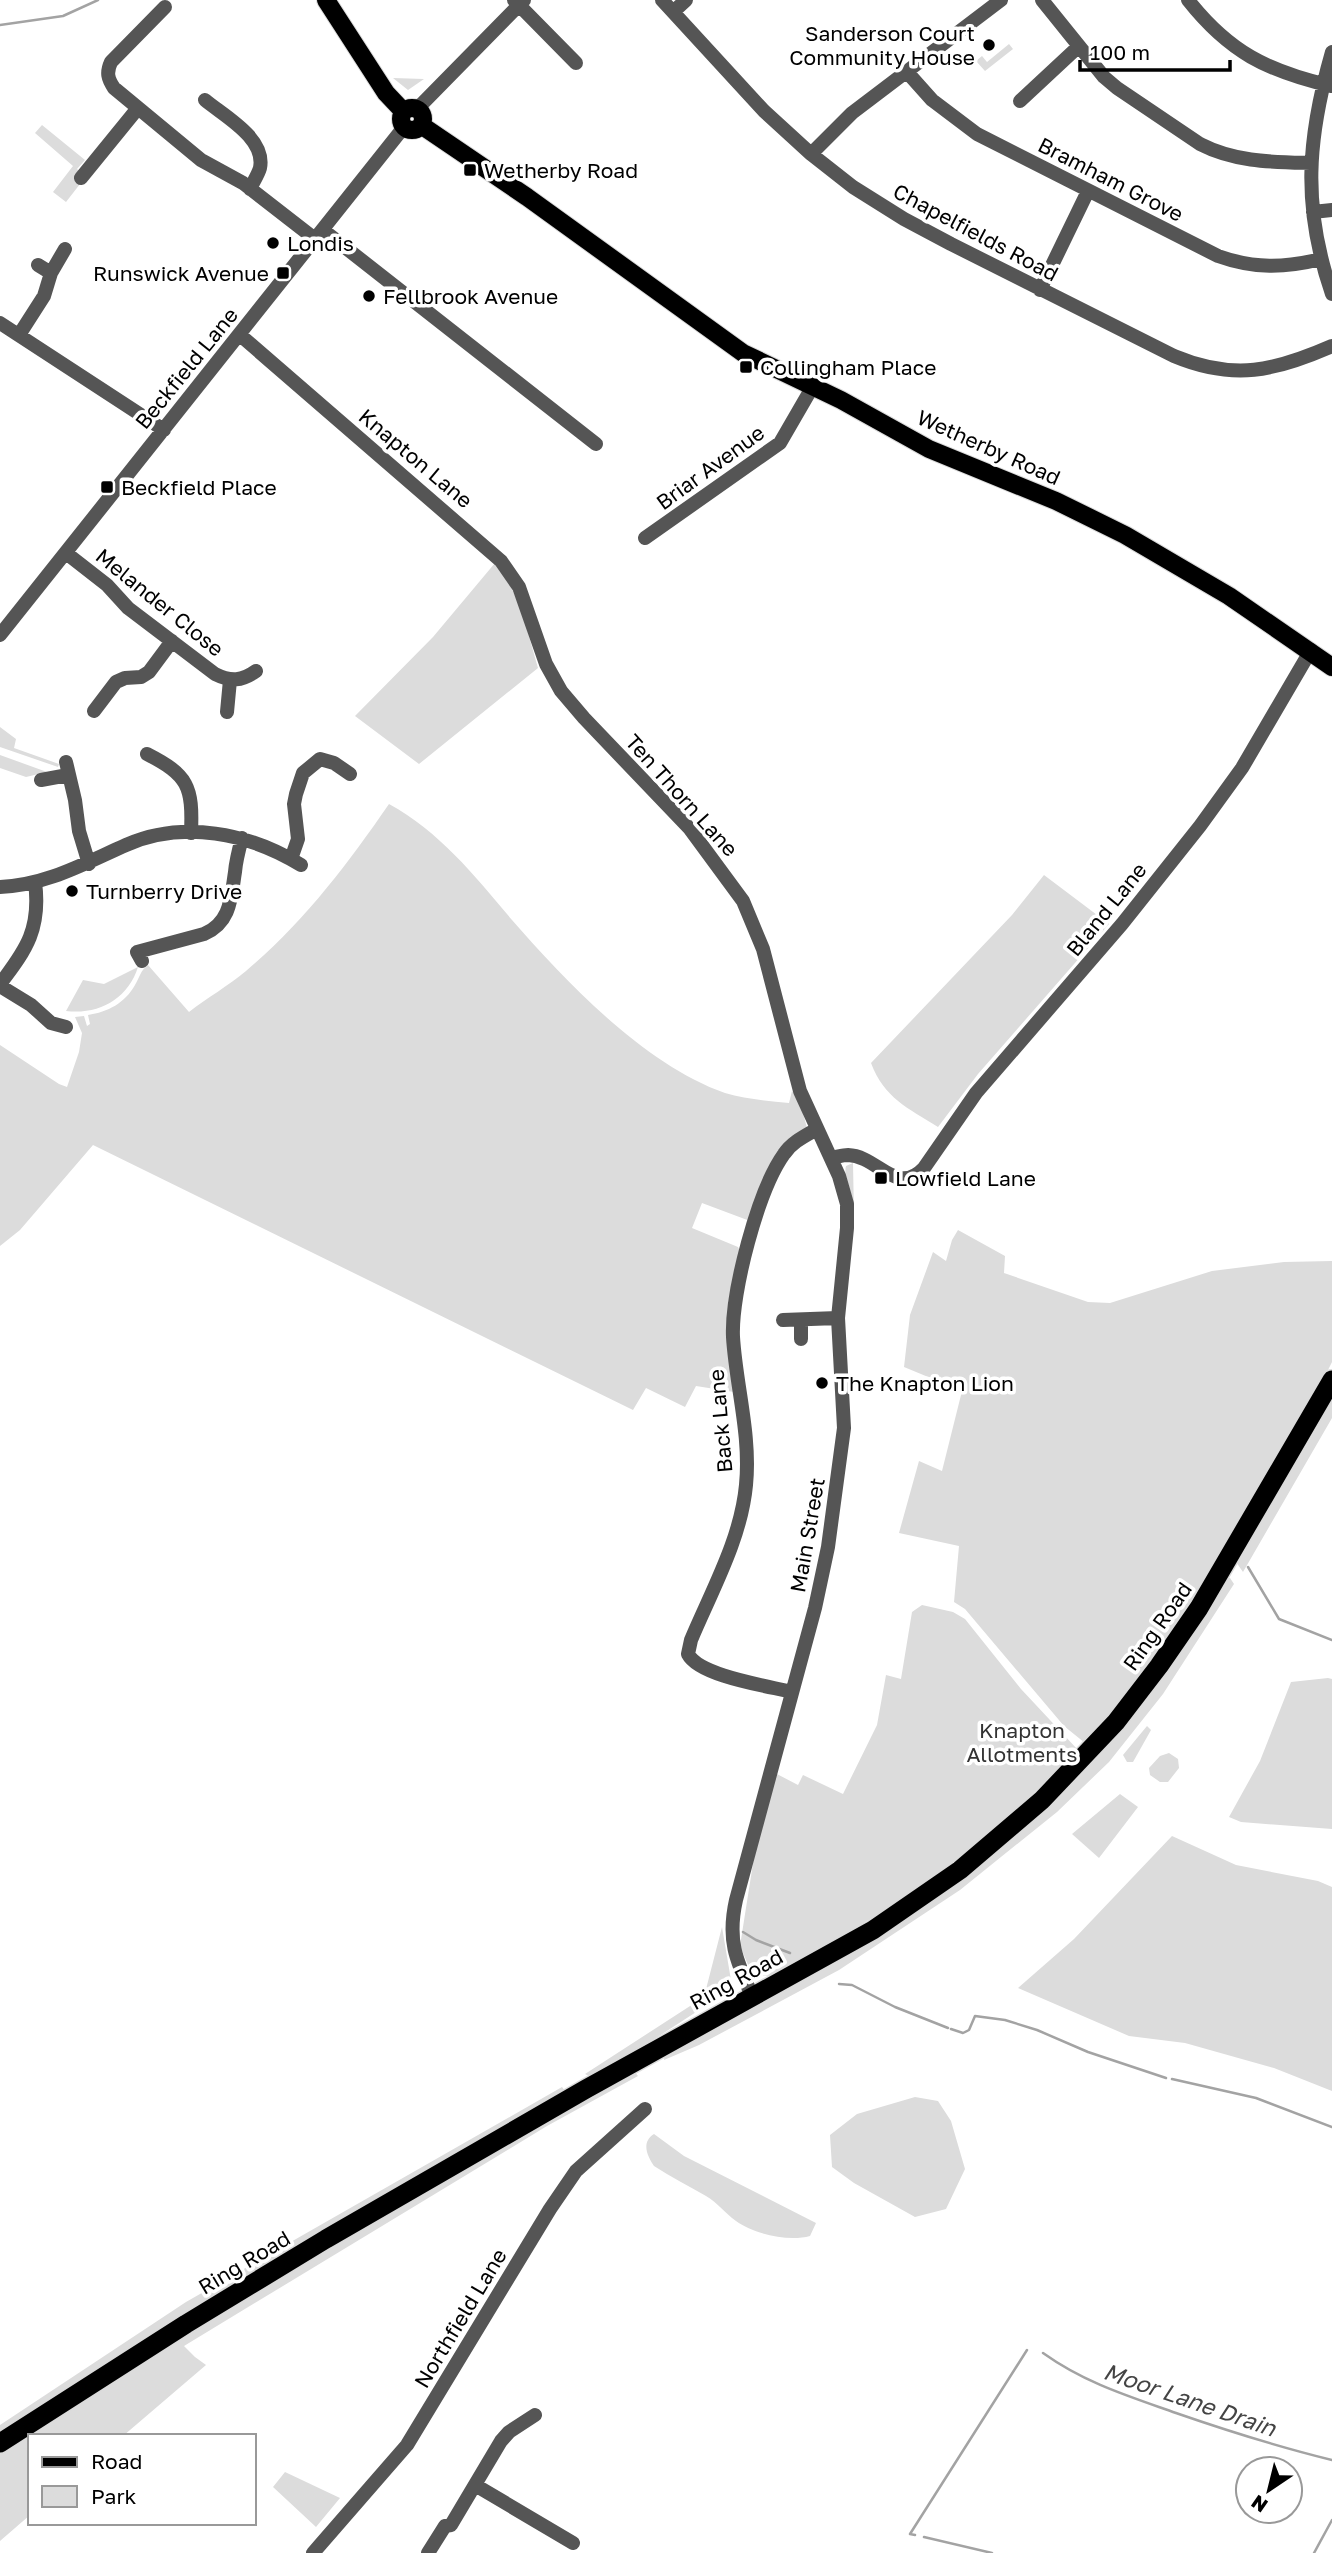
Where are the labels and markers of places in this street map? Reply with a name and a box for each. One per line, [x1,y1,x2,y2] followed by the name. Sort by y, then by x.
[789,20,975,70] place label: Sanderson Court Community House
[981,37,997,53] marker: Sanderson Court Community House
[484,157,638,183] place label: Wetherby Road
[462,162,478,178] marker: Wetherby Road
[287,230,354,256] place label: Londis
[265,235,281,251] marker: Londis
[93,260,269,286] place label: Runswick Avenue
[275,265,291,281] marker: Runswick Avenue
[383,283,558,309] place label: Fellbrook Avenue
[361,288,377,304] marker: Fellbrook Avenue
[760,354,936,380] place label: Collingham Place
[738,359,754,375] marker: Collingham Place
[121,474,277,500] place label: Beckfield Place
[99,479,115,495] marker: Beckfield Place
[86,878,242,904] place label: Turnberry Drive
[64,883,80,899] marker: Turnberry Drive
[895,1165,1036,1191] place label: Lowfield Lane
[873,1170,889,1186] marker: Lowfield Lane
[836,1370,1014,1396] place label: The Knapton Lion
[814,1375,830,1391] marker: The Knapton Lion

